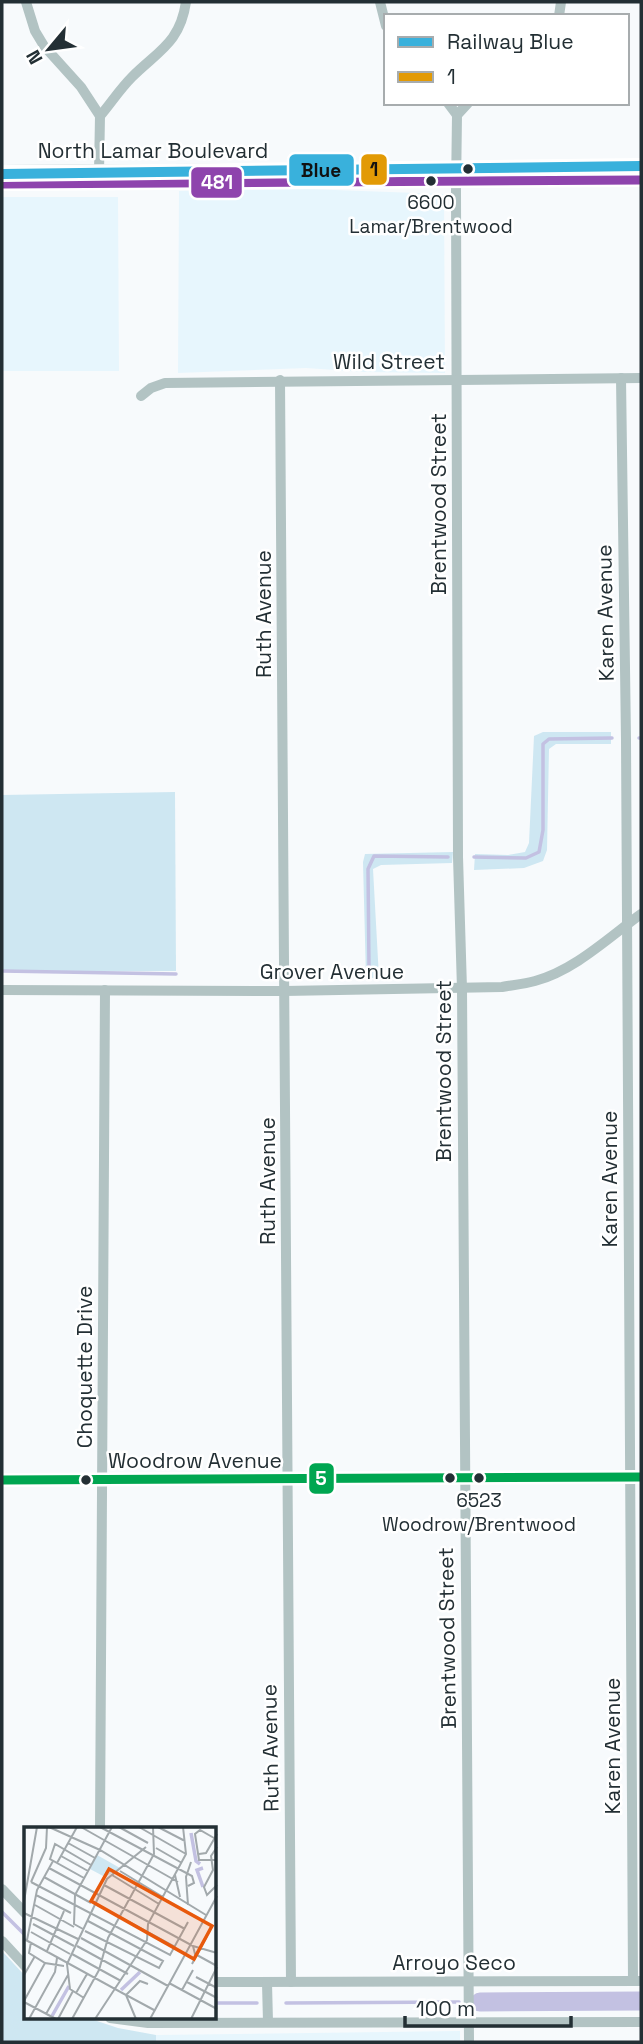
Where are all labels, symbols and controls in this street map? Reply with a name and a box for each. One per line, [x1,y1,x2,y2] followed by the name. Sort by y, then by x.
[14,14,84,84] north arrow
[384,14,629,105] legend
[447,28,574,55] text: Railway Blue
[21,45,49,69] text: N
[447,63,456,90] text: 1
[38,137,268,164] street label: North Lamar Boulevard
[288,153,355,187] line badge: Blue
[360,153,388,186] line badge: 1
[370,157,378,182] text: 1
[301,158,341,183] text: Blue
[461,162,475,176] unlabelled marker
[190,166,243,199] line badge: 481
[201,170,233,195] text: 481
[424,174,438,188] marker: 6600 Lamar/Brentwood
[349,190,513,239] place label: 6600 Lamar/Brentwood
[333,348,445,375] street label: Wild Street
[425,413,452,595] street label: Brentwood Street
[590,544,620,682] street label: Karen Avenue
[250,550,277,678] street label: Ruth Avenue
[260,958,404,985] street label: Grover Avenue
[430,980,457,1162] street label: Brentwood Street
[596,1110,623,1248] street label: Karen Avenue
[254,1117,281,1245] street label: Ruth Avenue
[71,1286,98,1448] street label: Choquette Drive
[108,1447,282,1474] street label: Woodrow Avenue
[308,1462,335,1495] line badge: 5
[315,1466,327,1491] text: 5
[443,1471,457,1485] unlabelled marker
[472,1471,486,1485] marker: 6523 Woodrow/Brentwood
[79,1473,93,1487] unlabelled marker
[382,1488,576,1537] place label: 6523 Woodrow/Brentwood
[432,1547,462,1729] street label: Brentwood Street
[599,1677,626,1815] street label: Karen Avenue
[255,1684,285,1812] street label: Ruth Avenue
[24,1827,217,2020] inset map
[392,1949,516,1976] street label: Arroyo Seco
[405,1984,571,2028] scale bar
[416,1995,475,2022] text: 100 m

